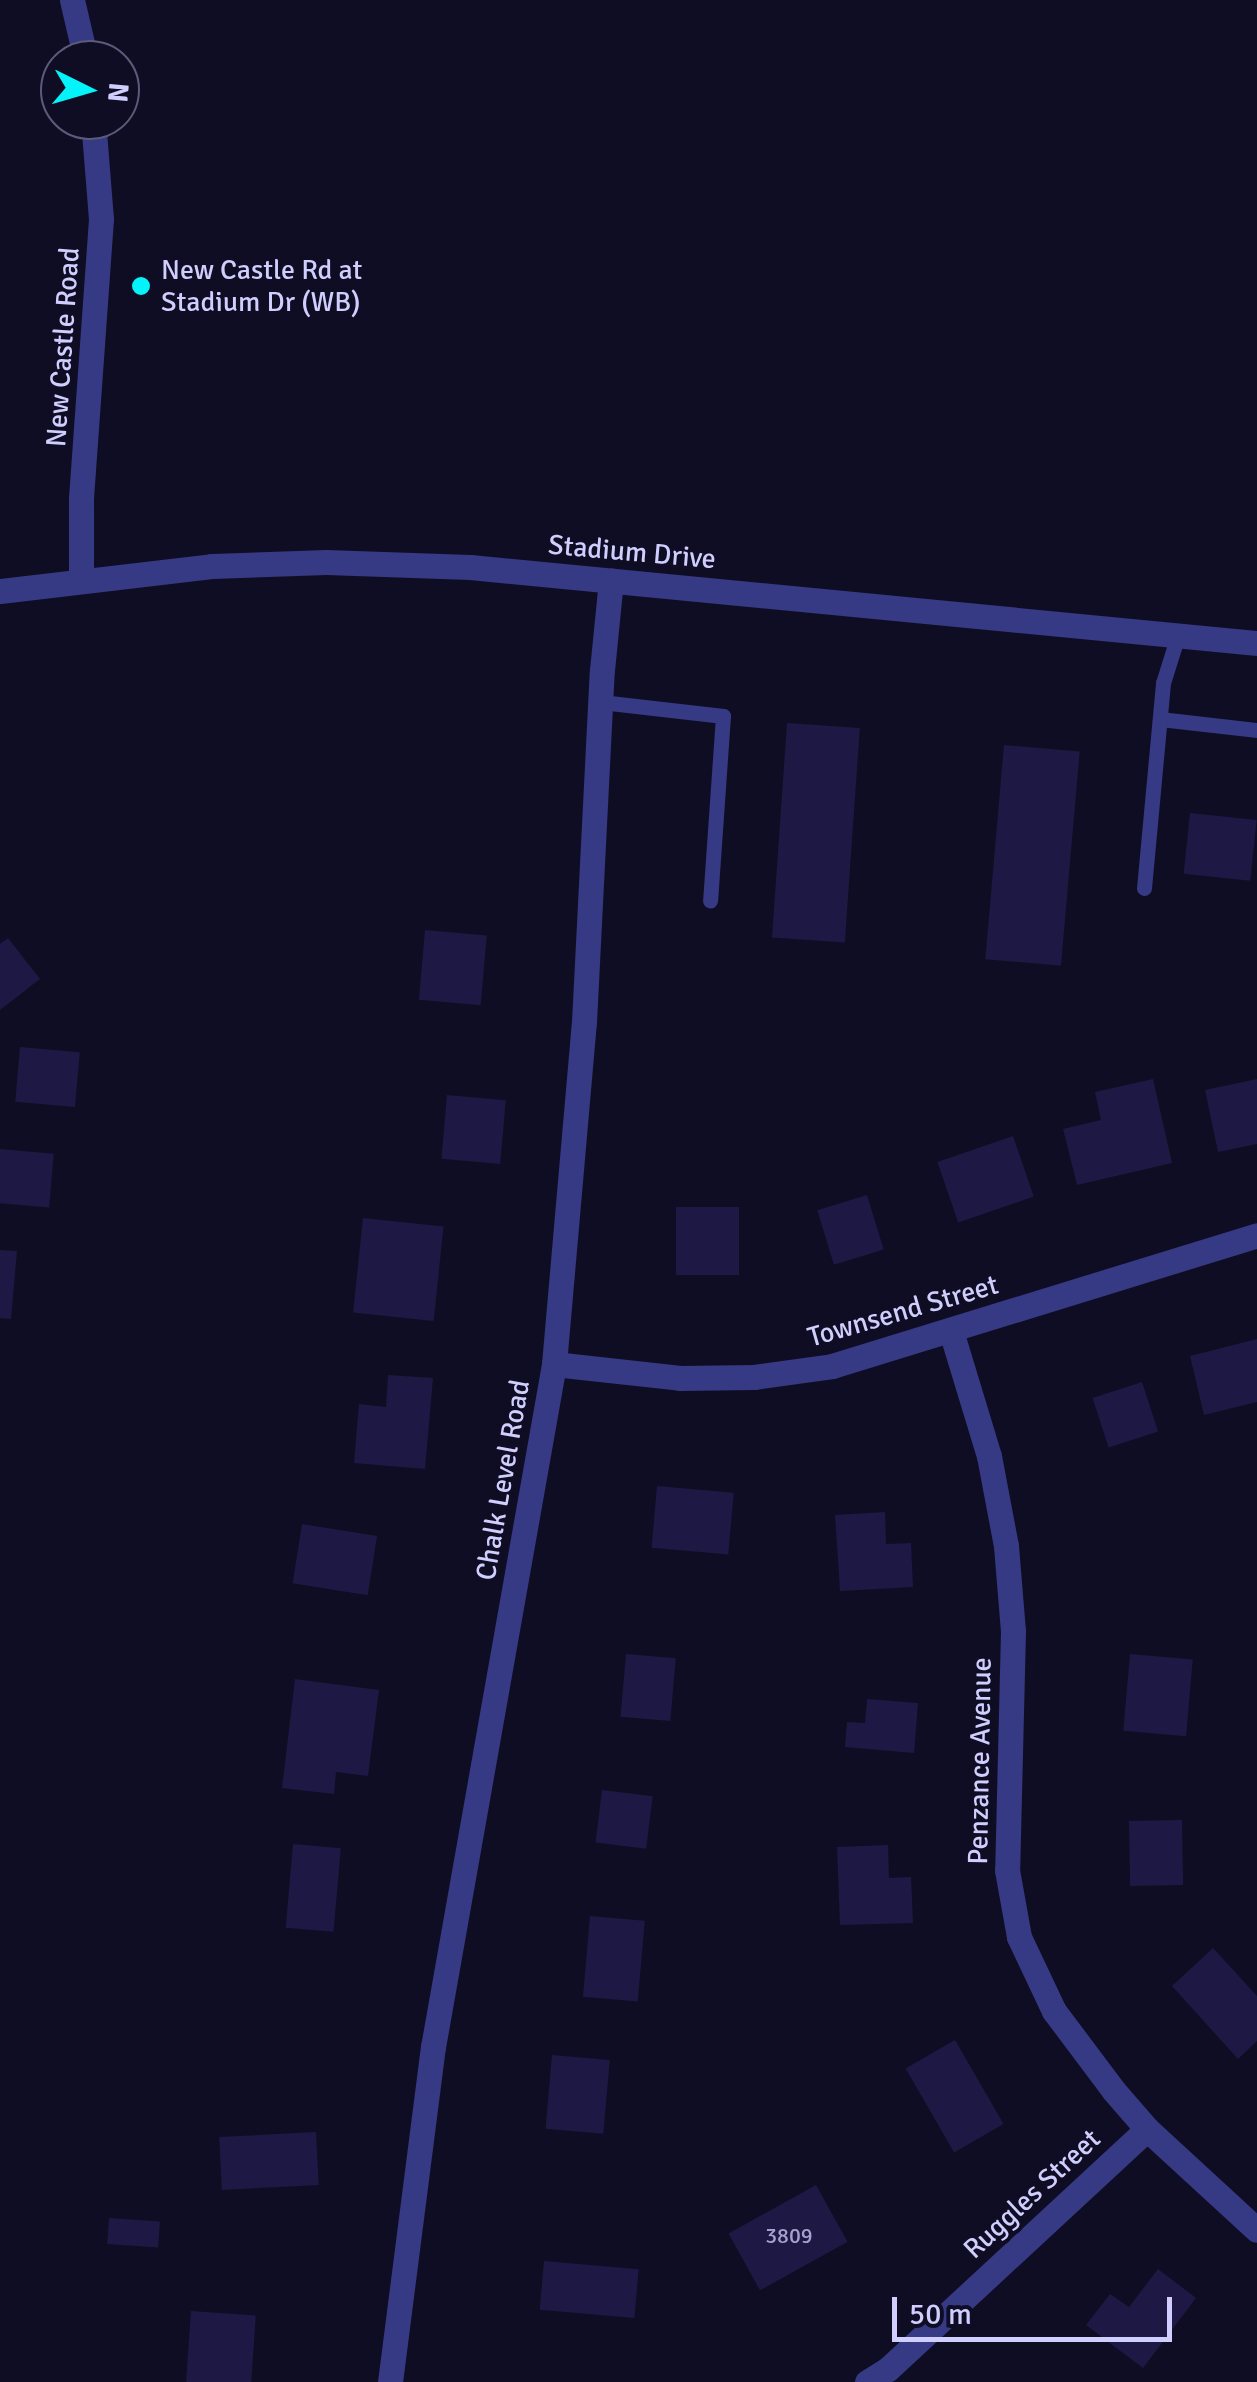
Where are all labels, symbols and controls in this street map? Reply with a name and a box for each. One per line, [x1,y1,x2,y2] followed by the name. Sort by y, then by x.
[40,40,140,140] north arrow
[100,81,136,104] text: N
[39,246,87,448] street label: New Castle Road
[161,253,362,319] place label: New Castle Rd at Stadium Dr (WB)
[130,275,152,297] marker: New Castle Rd at Stadium Dr (WB)
[547,528,717,576] street label: Stadium Drive
[804,1268,1002,1354] street label: Townsend Street
[469,1377,537,1583] street label: Chalk Level Road
[961,1657,999,1865] street label: Penzance Avenue
[957,2122,1107,2266] street label: Ruggles Street
[765,2223,813,2249] house number: 3809
[897,2277,1177,2339] scale bar
[909,2296,972,2333] text: 50 m

